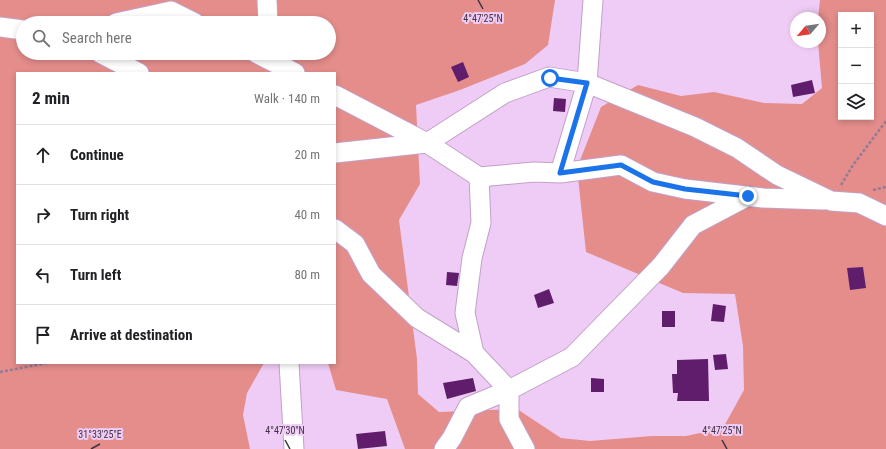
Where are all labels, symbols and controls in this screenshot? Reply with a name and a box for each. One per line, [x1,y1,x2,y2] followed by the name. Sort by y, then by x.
[790,12,826,48] north arrow
[838,12,874,120] map controls
[838,12,874,48] button: +
[463,13,503,24] text: 4°47'25"N
[16,16,336,60] search box
[30,27,52,49] icon: search
[62,29,132,47] text: Search here
[838,48,874,84] button: −
[541,69,559,87] route start
[838,84,874,120] button: layers
[32,88,70,108] text: 2 min
[254,91,320,106] text: Walk · 140 m
[32,144,54,166] icon: ahead
[70,146,124,164] text: Continue
[294,147,320,162] text: 20 m
[739,187,757,205] route end
[32,204,54,226] icon: right
[70,206,129,224] text: Turn right
[294,207,320,222] text: 40 m
[32,264,54,286] icon: left
[70,266,121,284] text: Turn left
[294,267,320,282] text: 80 m
[32,324,54,346] icon: arrive
[70,326,193,344] text: Arrive at destination
[265,425,305,436] text: 4°47'30"N
[702,425,742,436] text: 4°47'25"N
[78,429,122,440] text: 31°33'25"E

